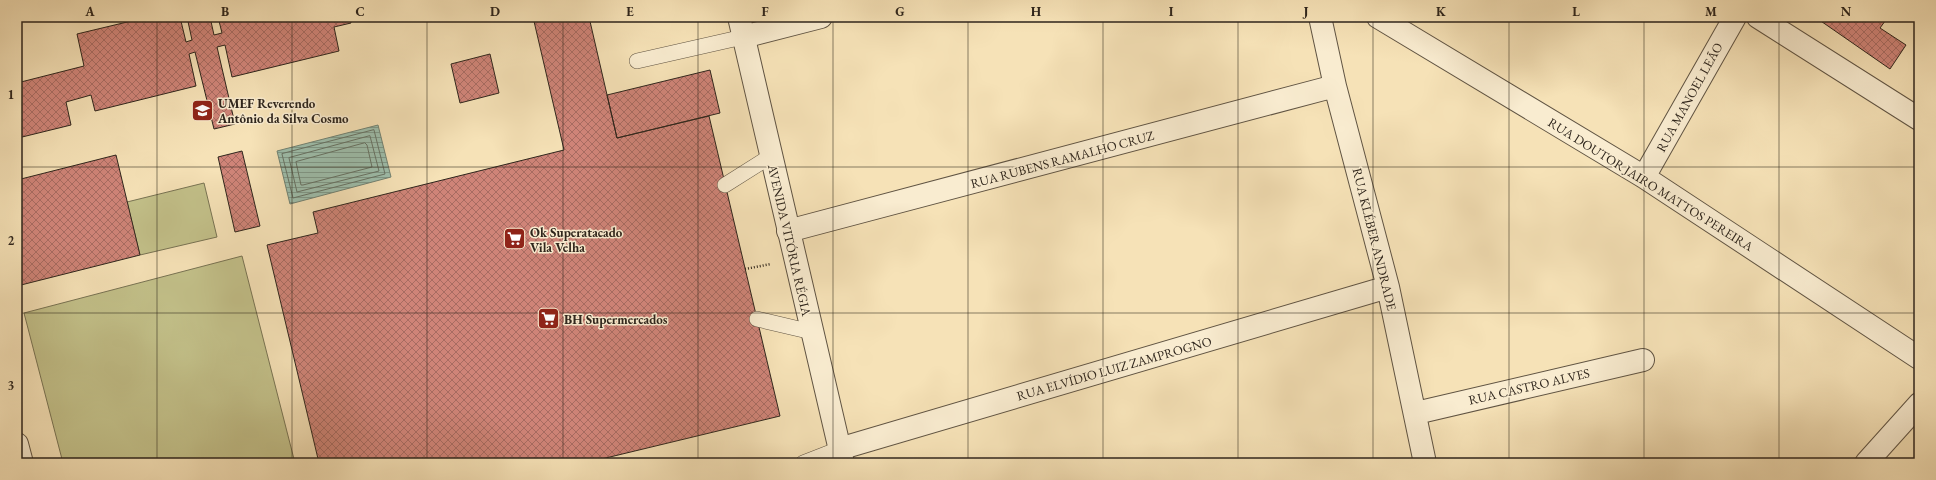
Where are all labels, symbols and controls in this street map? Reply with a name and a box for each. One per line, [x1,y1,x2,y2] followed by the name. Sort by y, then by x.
[84,3,95,20] text: A
[221,3,229,20] text: B
[355,3,365,20] text: C
[490,3,500,20] text: D
[626,3,634,20] text: E
[761,3,769,20] text: F
[895,3,905,20] text: G
[1031,3,1042,20] text: H
[1169,3,1174,20] text: I
[1302,3,1309,20] text: J
[1436,3,1447,20] text: K
[1572,3,1580,20] text: L
[1705,3,1717,20] text: M
[1841,3,1852,20] text: N
[1652,40,1727,155] street label: RUA MANOEL LEÃO
[8,86,15,103] text: 1
[217,95,349,127] place label: UMEF Reverendo Antônio da Silva Cosmo
[189,97,215,123] school or university icon: UMEF Reverendo Antônio da Silva Cosmo
[1545,114,1757,256] street label: RUA DOUTOR JAIRO MATTOS PEREIRA
[969,127,1156,192] street label: RUA RUBENS RAMALHO CRUZ
[764,162,815,319] street label: AVENIDA VITÓRIA RÉGIA
[1349,166,1400,312] street label: RUA KLÉBER ANDRADE
[530,224,623,256] place label: Ok Superatacado Vila Velha
[502,226,528,252] supermarket icon: Ok Superatacado Vila Velha
[8,232,15,249] text: 2
[535,306,561,332] supermarket icon: BH Supermercados
[564,311,668,328] place label: BH Supermercados
[1015,332,1214,404] street label: RUA ELVÍDIO LUIZ ZAMPROGNO
[1467,364,1591,409] street label: RUA CASTRO ALVES
[8,377,15,394] text: 3

